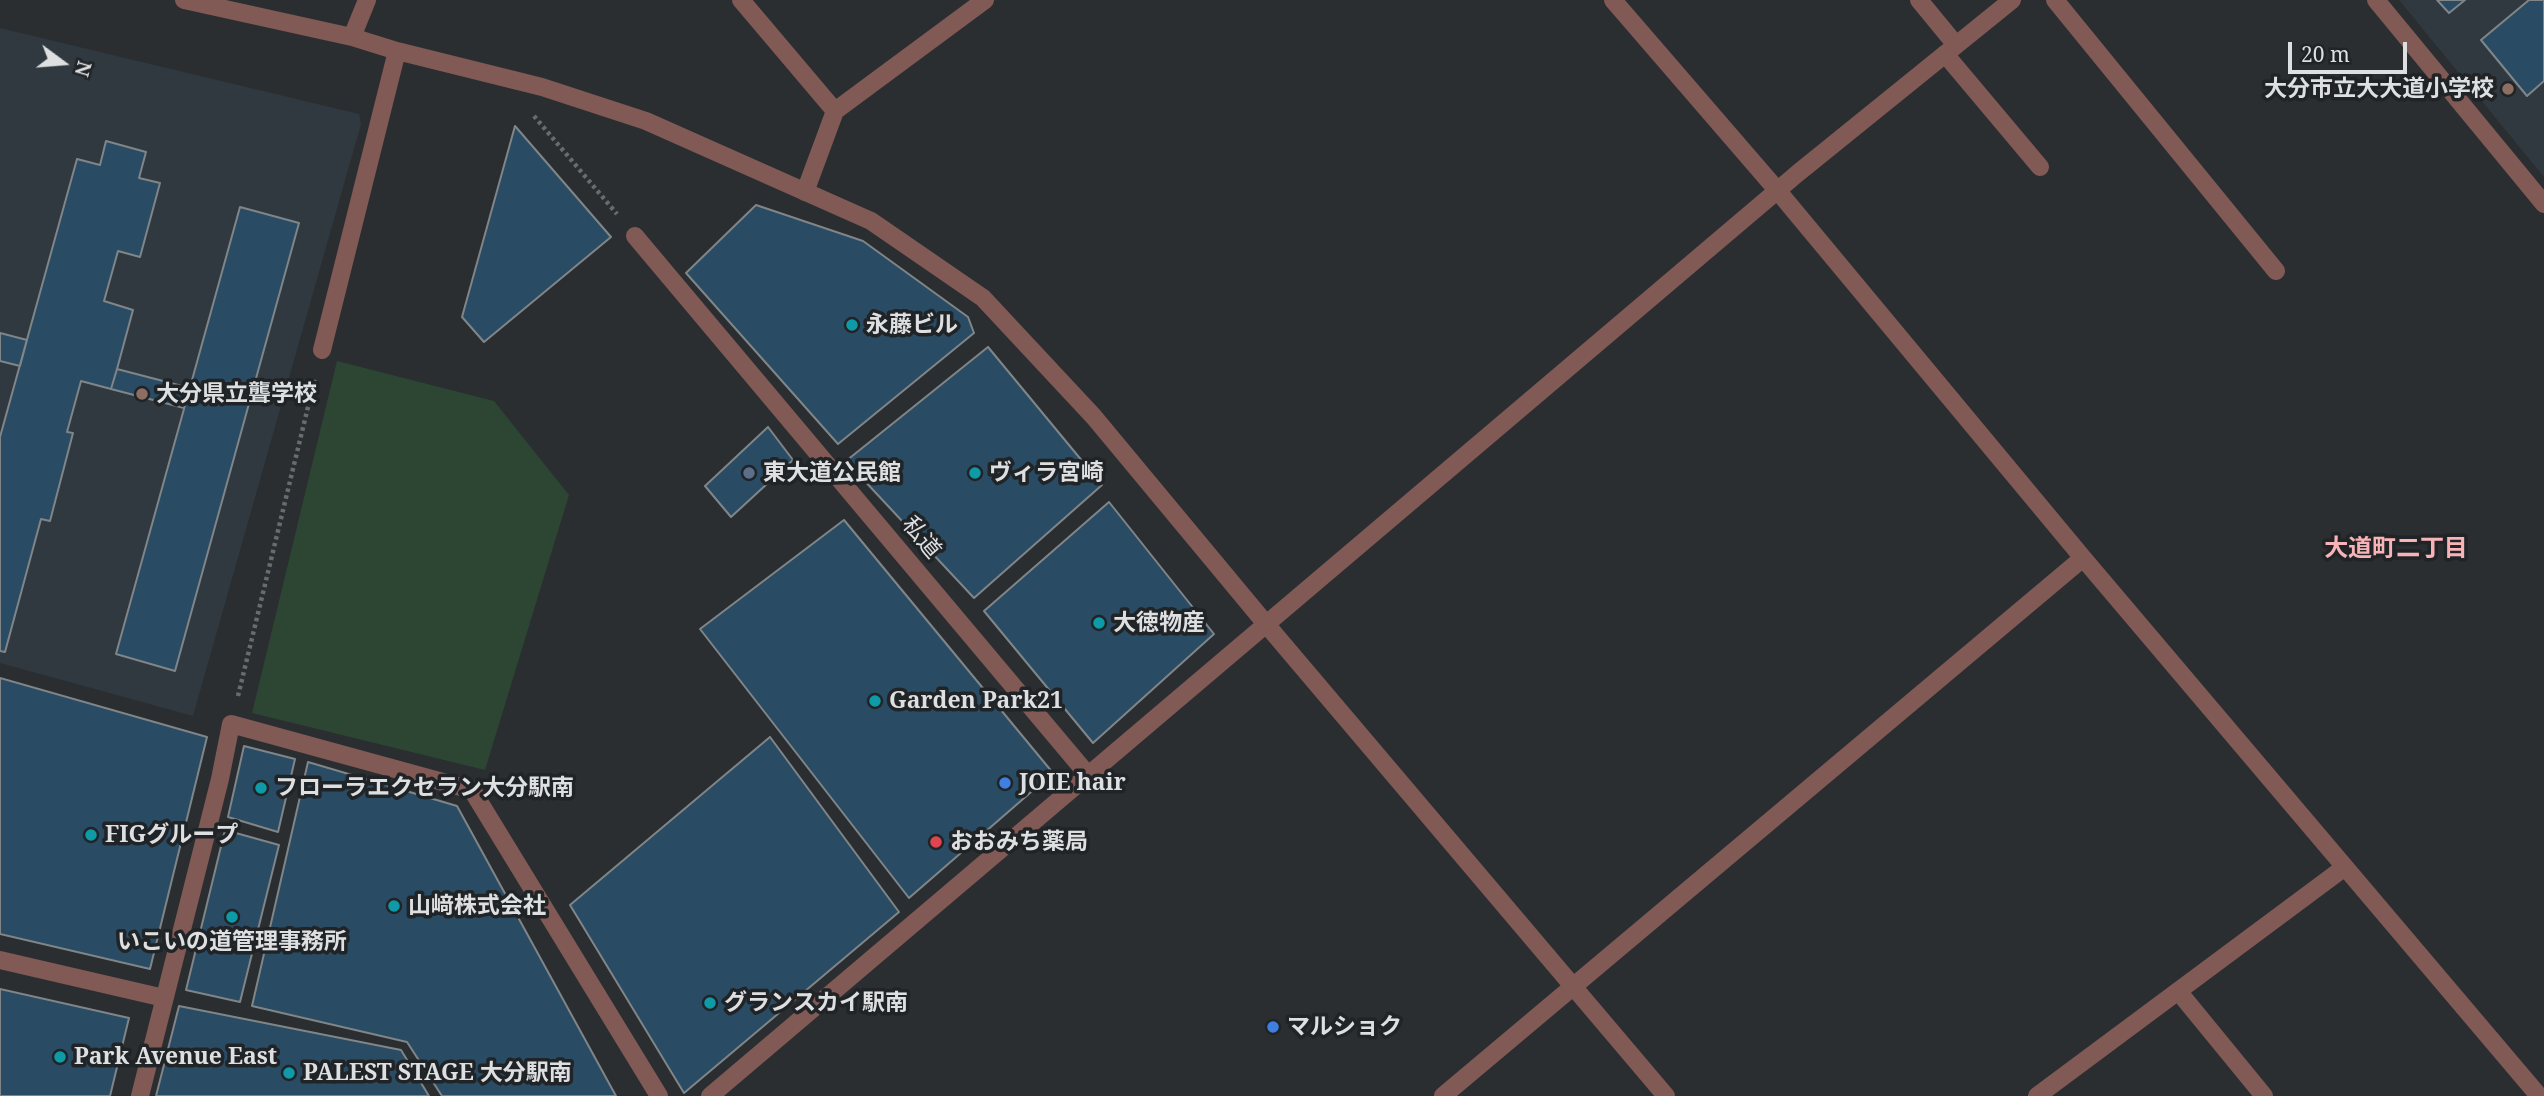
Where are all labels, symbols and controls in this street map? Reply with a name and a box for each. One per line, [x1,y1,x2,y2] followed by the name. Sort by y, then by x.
[28,28,98,98] north arrow
[2292,28,2411,72] scale bar
[2301,40,2350,68] text: 20 m
[69,58,98,80] text: N
[2264,75,2494,103] place label: 大分市立大大道小学校
[2500,81,2516,97] marker: 大分市立大大道小学校
[866,311,958,339] place label: 永藤ビル
[844,317,860,333] marker: 永藤ビル
[156,380,317,408] place label: 大分県立聾学校
[134,386,150,402] marker: 大分県立聾学校
[763,459,901,487] place label: 東大道公民館
[989,459,1104,487] place label: ヴィラ宮崎
[741,465,757,481] marker: 東大道公民館
[967,465,983,481] marker: ヴィラ宮崎
[896,512,946,564] street label: 私道
[2324,535,2468,563] district label: 大道町二丁目
[1113,609,1205,637] place label: 大徳物産
[1091,615,1107,631] marker: 大徳物産
[889,687,1063,715] place label: Garden Park21
[867,693,883,709] marker: Garden Park21
[1019,769,1126,797] place label: JOIE hair
[275,774,574,802] place label: フローラエクセラン大分駅南
[997,775,1013,791] marker: JOIE hair
[253,780,269,796] marker: フローラエクセラン大分駅南
[105,821,238,849] place label: FIGグループ
[83,827,99,843] marker: FIGグループ
[950,828,1088,856] place label: おおみち薬局
[928,834,944,850] marker: おおみち薬局
[408,892,546,920] place label: 山﨑株式会社
[386,898,402,914] marker: 山﨑株式会社
[224,909,240,925] marker: いこいの道管理事務所
[117,928,347,956] place label: いこいの道管理事務所
[724,989,908,1017] place label: グランスカイ駅南
[702,995,718,1011] marker: グランスカイ駅南
[1287,1013,1402,1041] place label: マルショク
[1265,1019,1281,1035] marker: マルショク
[74,1043,277,1071] place label: Park Avenue East
[52,1049,68,1065] marker: Park Avenue East
[303,1059,572,1087] place label: PALEST STAGE 大分駅南
[281,1065,297,1081] marker: PALEST STAGE 大分駅南

